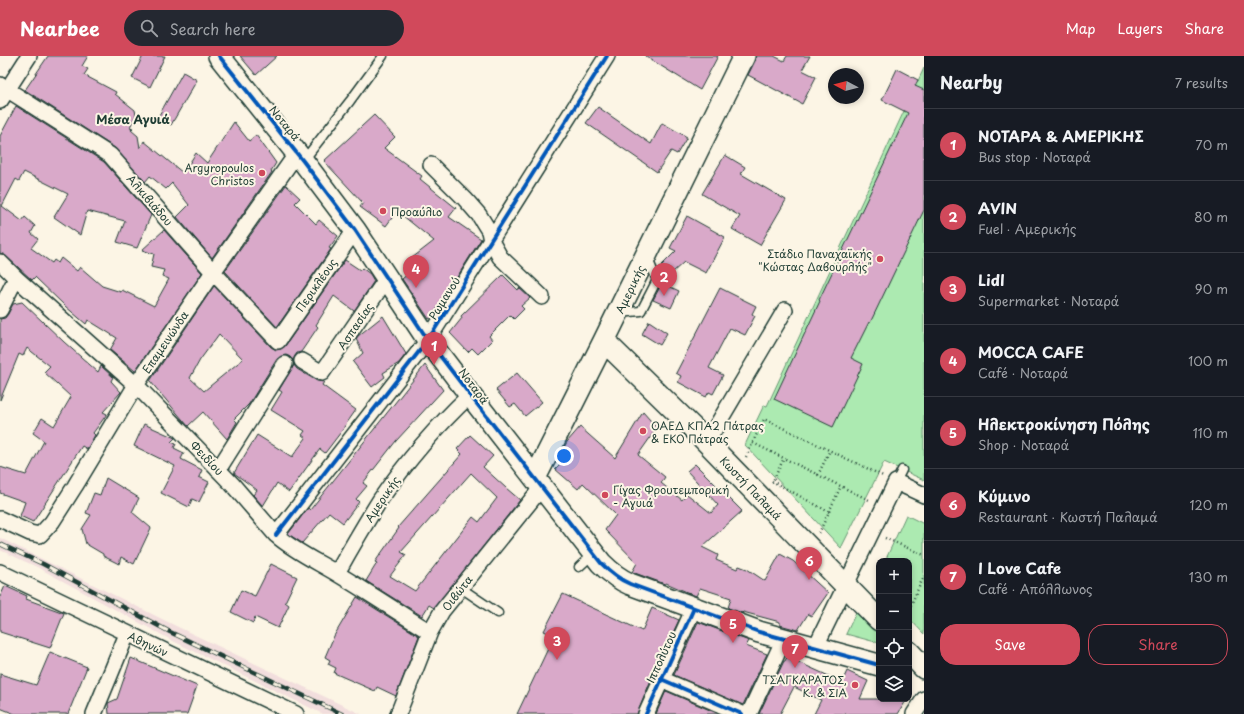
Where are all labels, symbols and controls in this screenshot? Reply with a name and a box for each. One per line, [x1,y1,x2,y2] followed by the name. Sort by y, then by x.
[124,10,404,46] search box
[20,14,100,42] text: Nearbee
[138,17,160,39] icon: search
[170,17,255,40] text: Search here
[1066,18,1096,39] text: Map
[1118,18,1163,39] text: Layers
[1185,18,1224,39] text: Share
[828,68,864,104] north arrow
[940,69,1002,95] text: Nearby
[1175,73,1228,92] text: 7 results
[265,102,305,144] street label: Νοταρά
[96,110,171,128] district label: Μέσα Αγυιά
[978,124,1144,147] text: ΝΟΤΑΡΑ & ΑΜΕΡΙΚΗΣ
[950,135,956,154] text: 1
[1195,135,1228,154] text: 70 m
[978,147,1091,166] text: Bus stop · Νοταρά
[184,159,254,189] place label: Argyropoulos Christos
[257,168,267,178] marker: Argyropoulos Christos
[123,171,177,229] street label: Αλκιβιάδου
[978,196,1017,219] text: AVIN
[391,203,442,220] place label: Προαύλιο
[378,206,388,216] marker: Προαύλιο
[948,207,958,226] text: 2
[1194,207,1228,226] text: 80 m
[978,219,1076,238] text: Fuel · Αμερικής
[758,245,872,275] place label: Στάδιο Παναχαϊκής "Κώστας Δαβουρλής"
[291,254,341,315] street label: Περικλέους
[875,254,885,264] marker: Στάδιο Παναχαϊκής "Κώστας Δαβουρλής"
[403,255,429,288] pin: 4
[611,262,649,316] street label: Αμερικής
[651,263,677,296] pin: 2
[978,268,1005,291] text: Lidl
[424,273,464,323] street label: Ρωμανού
[949,279,957,298] text: 3
[1195,279,1228,298] text: 90 m
[978,291,1119,310] text: Supermarket · Νοταρά
[333,299,377,353] street label: Ασπασίας
[138,307,192,377] street label: Επαμεινώνδα
[421,332,447,365] pin: 1
[978,340,1084,363] text: MOCCA CAFE
[949,351,957,370] text: 4
[1188,351,1228,370] text: 100 m
[978,363,1068,382] text: Café · Νοταρά
[455,365,493,407] street label: Νοταρά
[978,412,1150,435] text: Ηλεκτροκίνηση Πόλης
[651,417,764,447] place label: ΟΑΕΔ ΚΠΑ2 Πάτρας & ΕΚΟ Πάτρας
[949,423,957,442] text: 5
[1193,423,1228,442] text: 110 m
[638,426,648,436] marker: ΟΑΕΔ ΚΠΑ2 Πάτρας & ΕΚΟ Πάτρας
[978,435,1069,454] text: Shop · Νοταρά
[186,437,228,479] street label: Φειδίου
[554,446,574,466] your location
[716,452,786,524] street label: Κωστή Παλαμά
[360,472,404,525] street label: Αμερικής
[613,481,729,511] place label: Γίγας Φρουτεμπορική - Αγυιά
[978,484,1030,507] text: Κύμινο
[600,490,610,500] marker: Γίγας Φρουτεμπορική - Αγυιά
[948,495,958,514] text: 6
[1189,495,1228,514] text: 120 m
[978,507,1158,526] text: Restaurant · Κωστή Παλαμά
[796,547,822,580] pin: 6
[978,556,1061,579] text: I Love Cafe
[876,558,912,702] map controls
[876,558,912,594] button: +
[949,567,957,586] text: 7
[1189,567,1228,586] text: 130 m
[438,572,476,614] street label: Οιβώτα
[978,579,1093,598] text: Café · Απόλλωνος
[876,594,912,630] button: −
[720,610,746,643] pin: 5
[940,624,1080,665] button: Save
[1088,624,1228,665] button: Share
[125,627,171,661] street label: Αθηνών
[544,627,570,660] pin: 3
[642,628,680,686] street label: Ιππολύτου
[876,630,912,666] button: locate
[782,635,808,668] pin: 7
[876,666,912,702] button: layers
[762,671,848,701] place label: ΤΣΑΓΚΑΡΑΤΟΣ, Κ. & ΣΙΑ
[850,680,860,690] marker: ΤΣΑΓΚΑΡΑΤΟΣ, Κ. & ΣΙΑ

